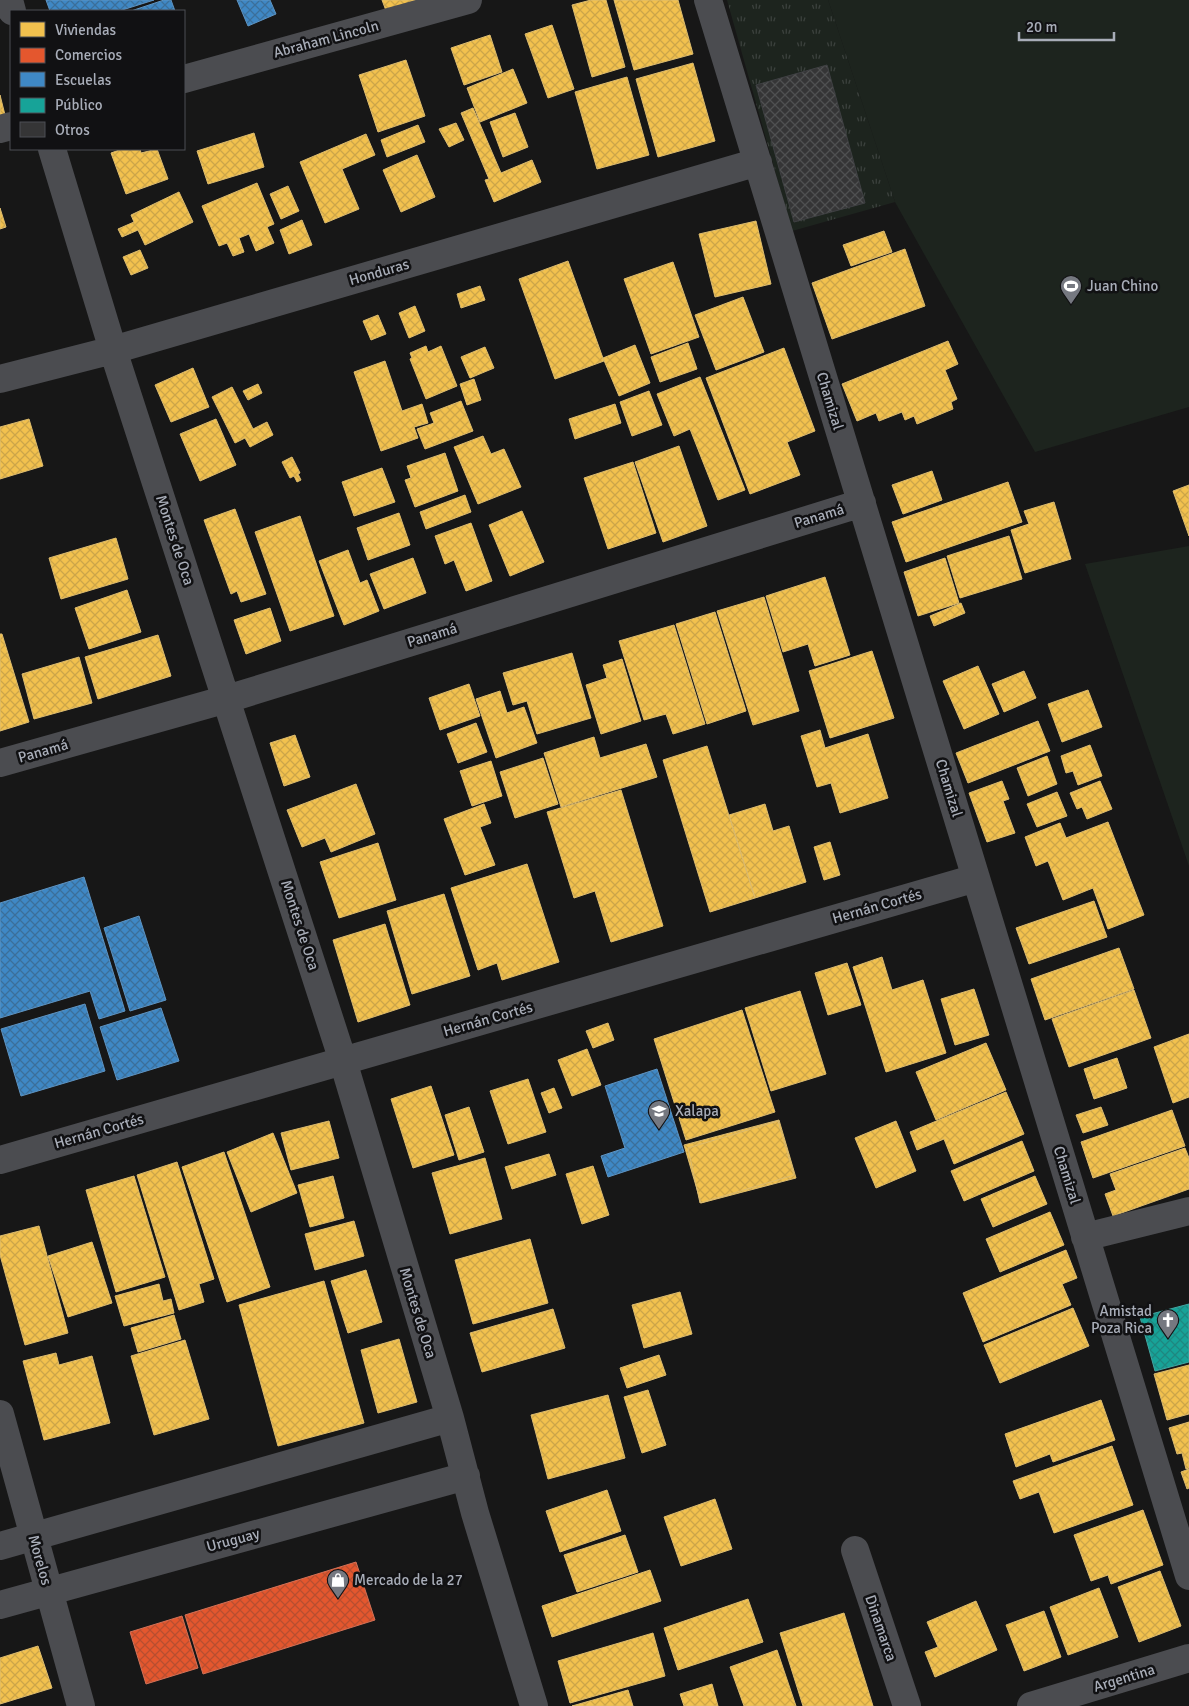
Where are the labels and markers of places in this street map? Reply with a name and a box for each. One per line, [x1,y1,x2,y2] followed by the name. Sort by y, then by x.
[1059,274,1083,305] sports icon: Juan Chino
[1087,277,1158,295] place label: Juan Chino
[647,1099,671,1130] school or university icon: Xalapa
[675,1102,719,1120] place label: Xalapa
[1091,1302,1152,1337] place label: Amistad Poza Rica
[1156,1308,1180,1339] church icon: Amistad Poza Rica
[326,1568,350,1599] shop icon: Mercado de la 27
[354,1571,463,1589] place label: Mercado de la 27

